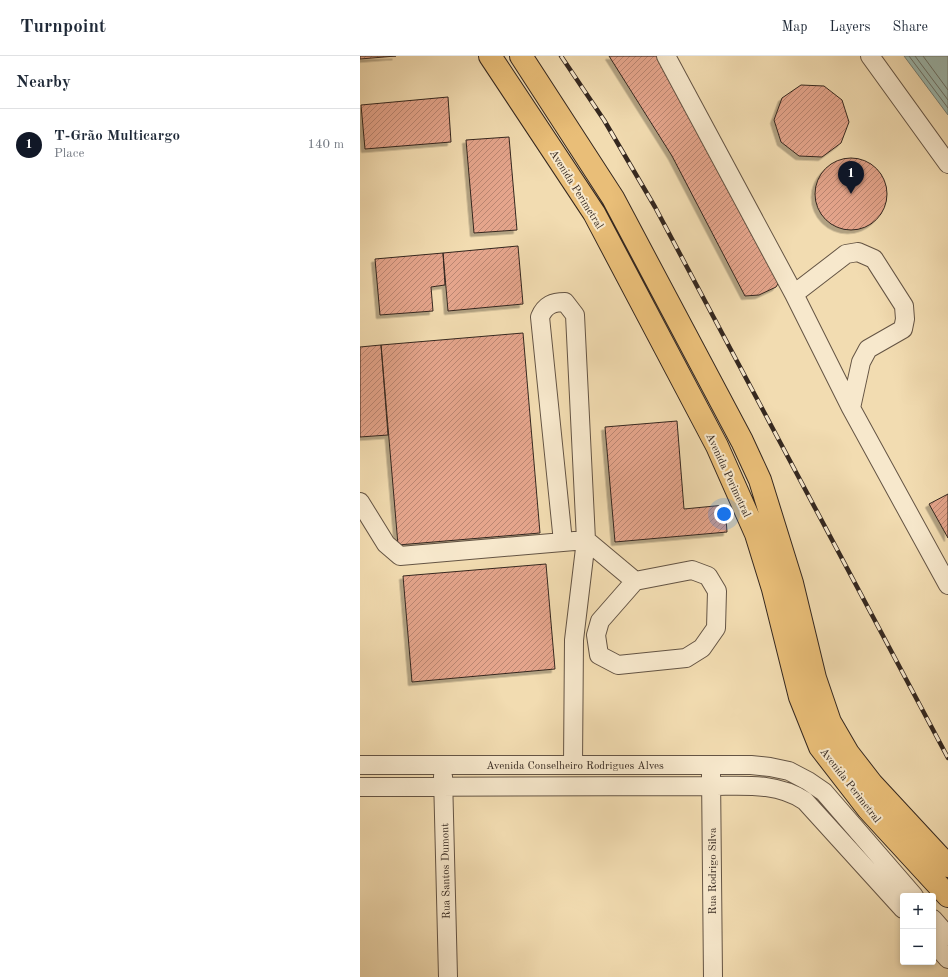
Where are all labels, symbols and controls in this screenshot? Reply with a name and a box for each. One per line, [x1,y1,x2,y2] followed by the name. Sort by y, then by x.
[20,18,106,37] text: Turnpoint
[782,20,808,34] text: Map
[830,20,871,34] text: Layers
[893,20,928,34] text: Share
[16,74,71,91] text: Nearby
[54,129,180,144] text: T-Grão Multicargo
[25,138,33,151] text: 1
[307,138,344,151] text: 140 m
[54,147,84,160] text: Place
[547,148,605,231] street label: Avenida Perimetral
[838,161,864,194] pin: 1
[703,432,752,519] street label: Avenida Perimetral
[714,504,734,524] your location
[817,747,882,825] street label: Avenida Perimetral
[486,761,664,772] street label: Avenida Conselheiro Rodrigues Alves
[440,823,453,919] street label: Rua Santos Dumont
[708,827,719,914] street label: Rua Rodrigo Silva
[900,893,936,965] map controls
[900,893,936,929] button: +
[900,929,936,965] button: −

